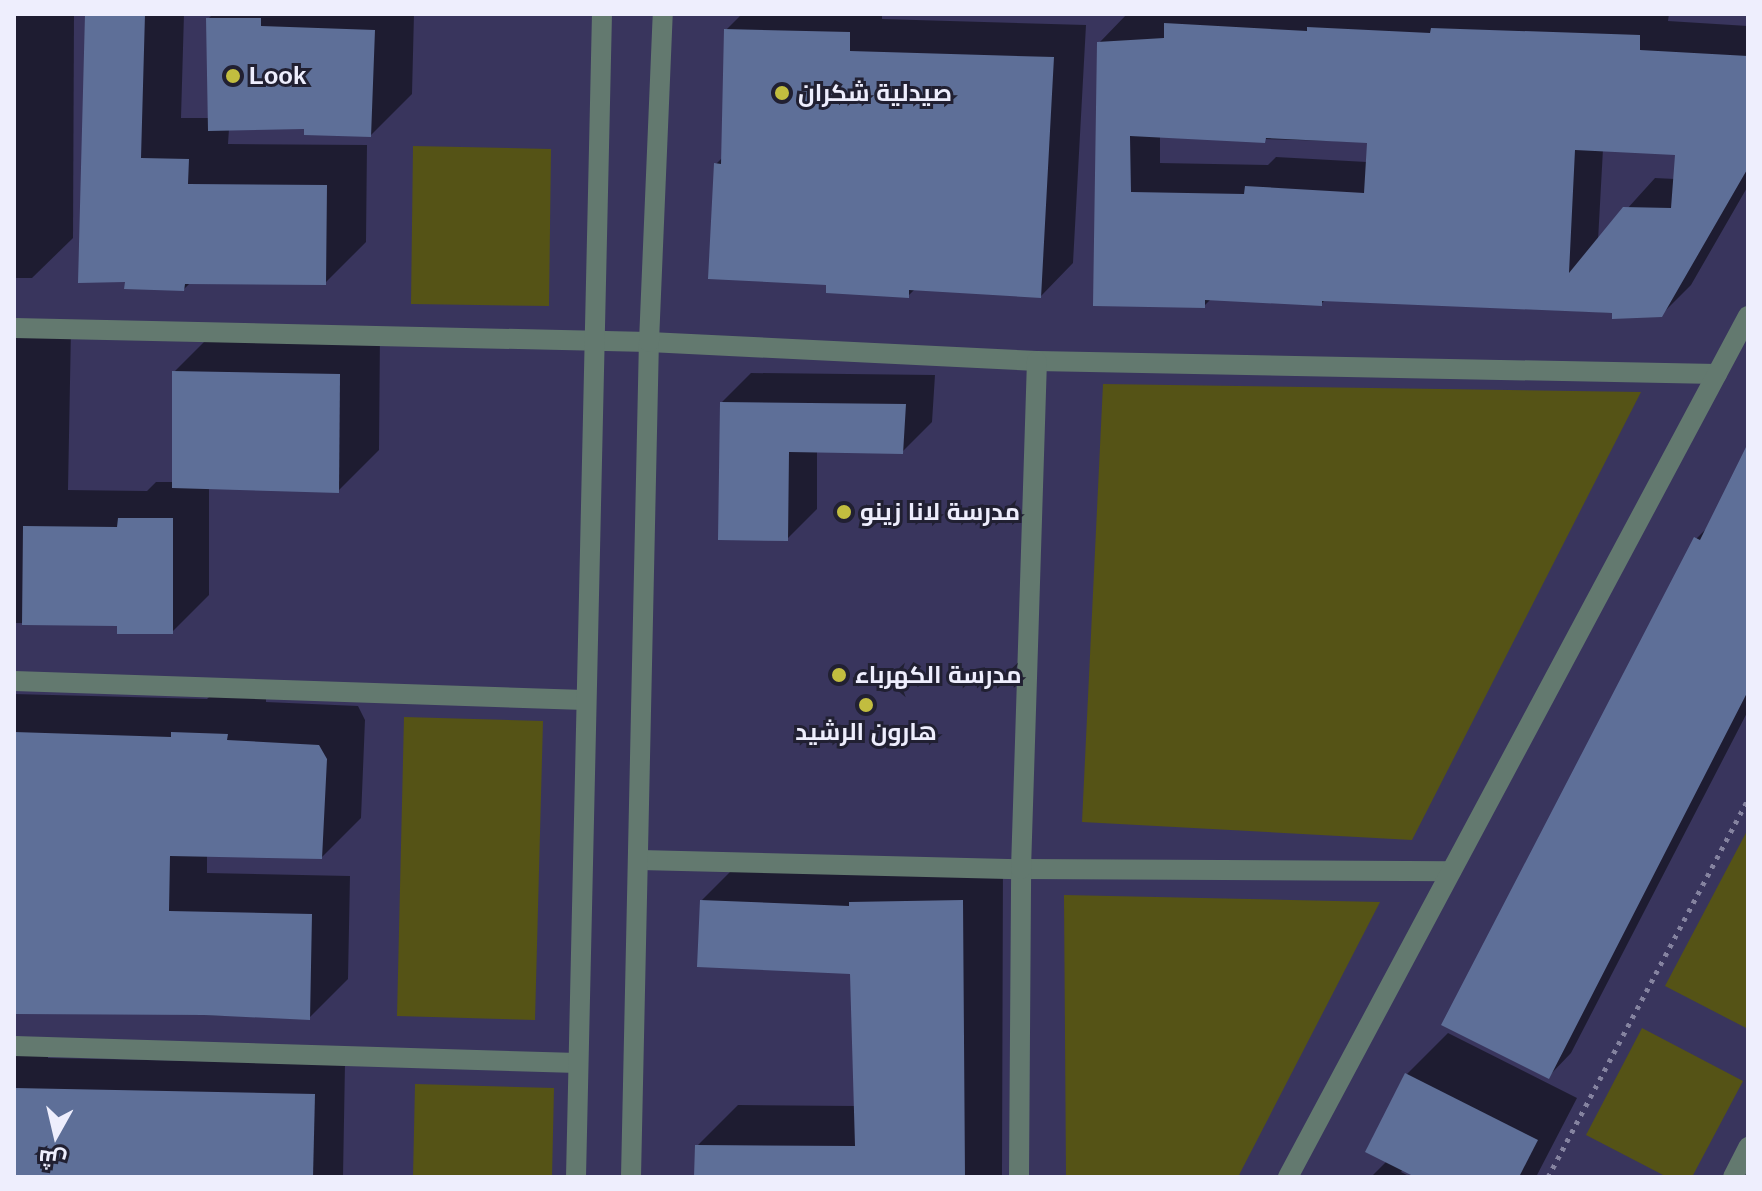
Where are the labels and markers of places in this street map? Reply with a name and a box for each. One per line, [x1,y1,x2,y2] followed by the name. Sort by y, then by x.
[249,62,306,90] place label: Look
[224,67,242,85] marker: Look
[798,79,952,107] place label: صيدلية شكران
[773,84,791,102] marker: صيدلية شكران
[860,498,1020,526] place label: مدرسة لانا زينو
[835,503,853,521] marker: مدرسة لانا زينو
[855,661,1022,689] place label: مدرسة الكهرباء
[830,666,848,684] marker: مدرسة الكهرباء
[857,696,875,714] marker: هارون الرشيد
[795,718,937,746] place label: هارون الرشيد

